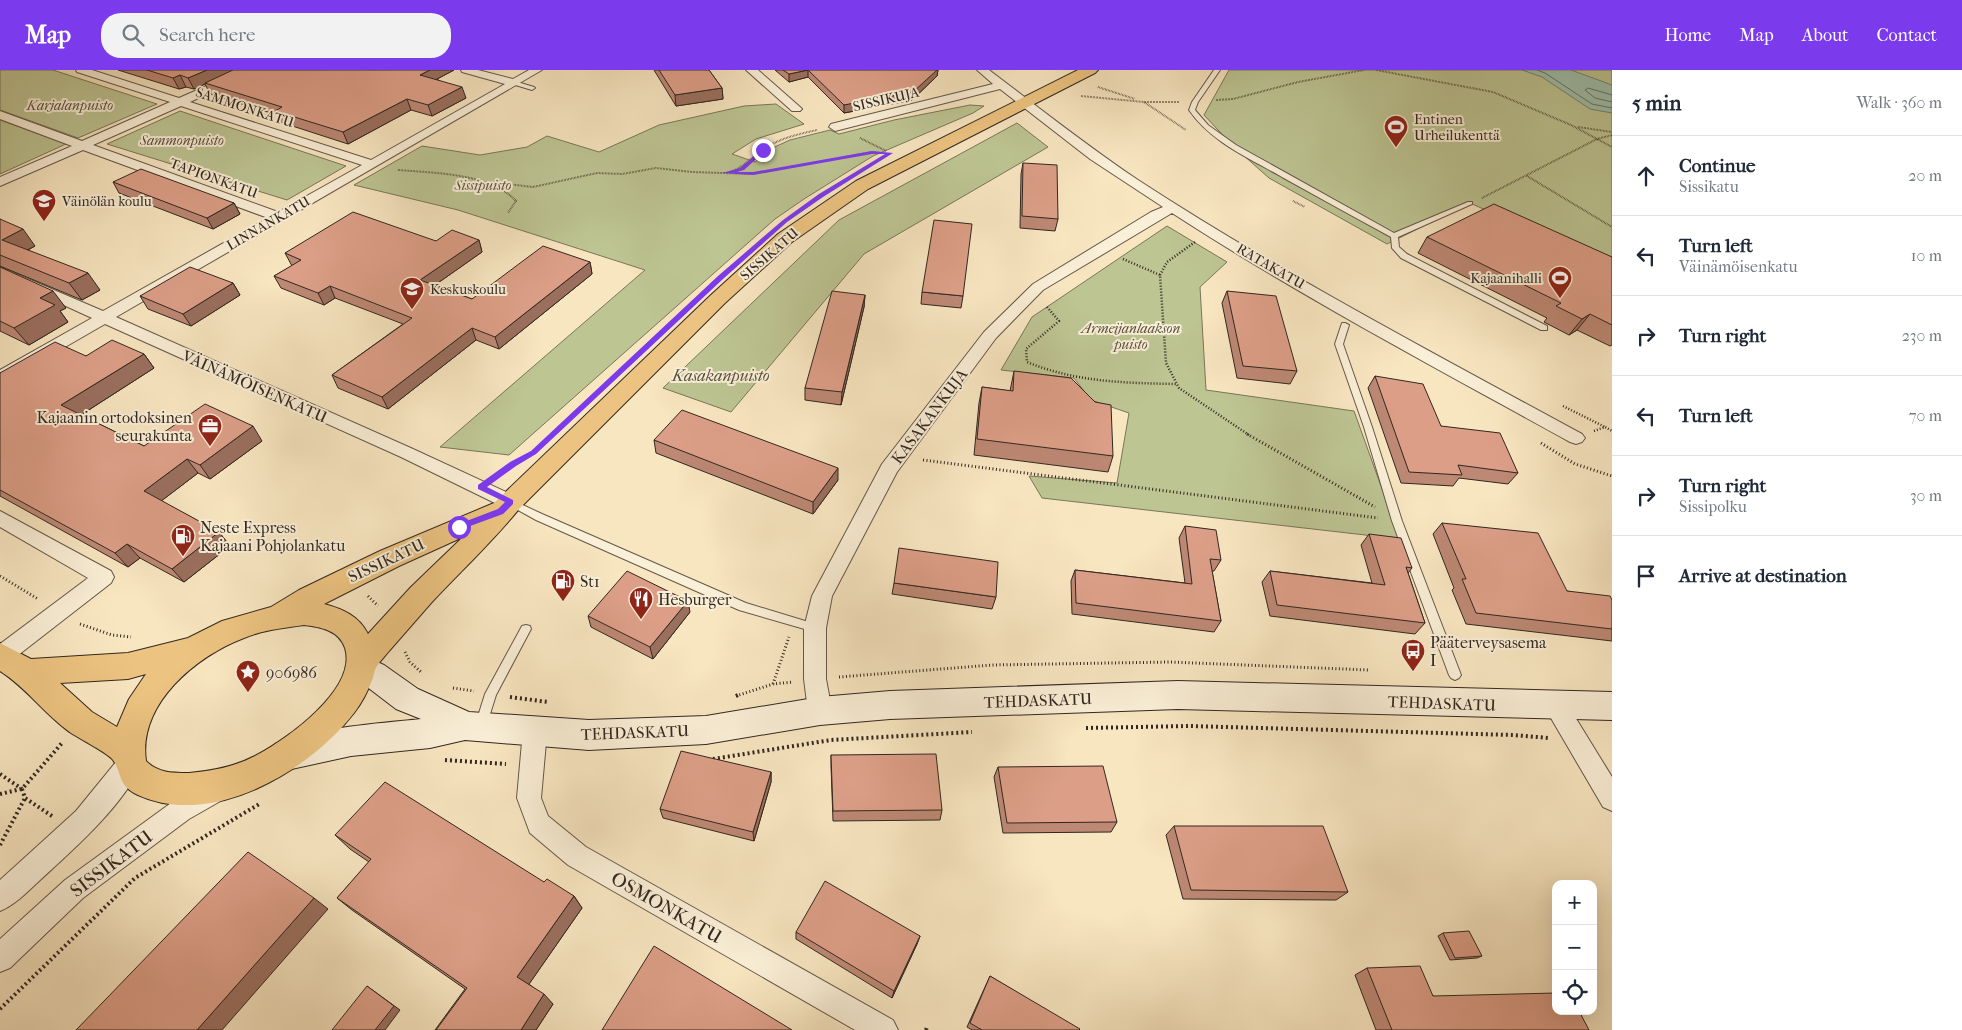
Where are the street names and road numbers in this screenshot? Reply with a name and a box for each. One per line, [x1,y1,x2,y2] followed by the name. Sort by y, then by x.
[851,83,922,115] street label: SISSIKUJA
[193,84,296,131] street label: SAMMONKATU
[167,155,260,202] street label: TAPIONKATU
[223,193,313,254] street label: LINNANKATU
[737,224,802,284] street label: SISSIKATU
[1233,240,1308,293] street label: RATAKATU
[179,346,331,427] street label: VÄINÄMÖISENKATU
[887,364,972,468] street label: KASAKANKUJA
[345,534,428,586] street label: SISSIKATU
[983,689,1093,712] street label: TEHDASKATU
[1387,692,1497,715] street label: TEHDASKATU
[580,721,690,744] street label: TEHDASKATU
[66,826,157,902] street label: SISSIKATU
[607,867,726,949] street label: OSMONKATU

